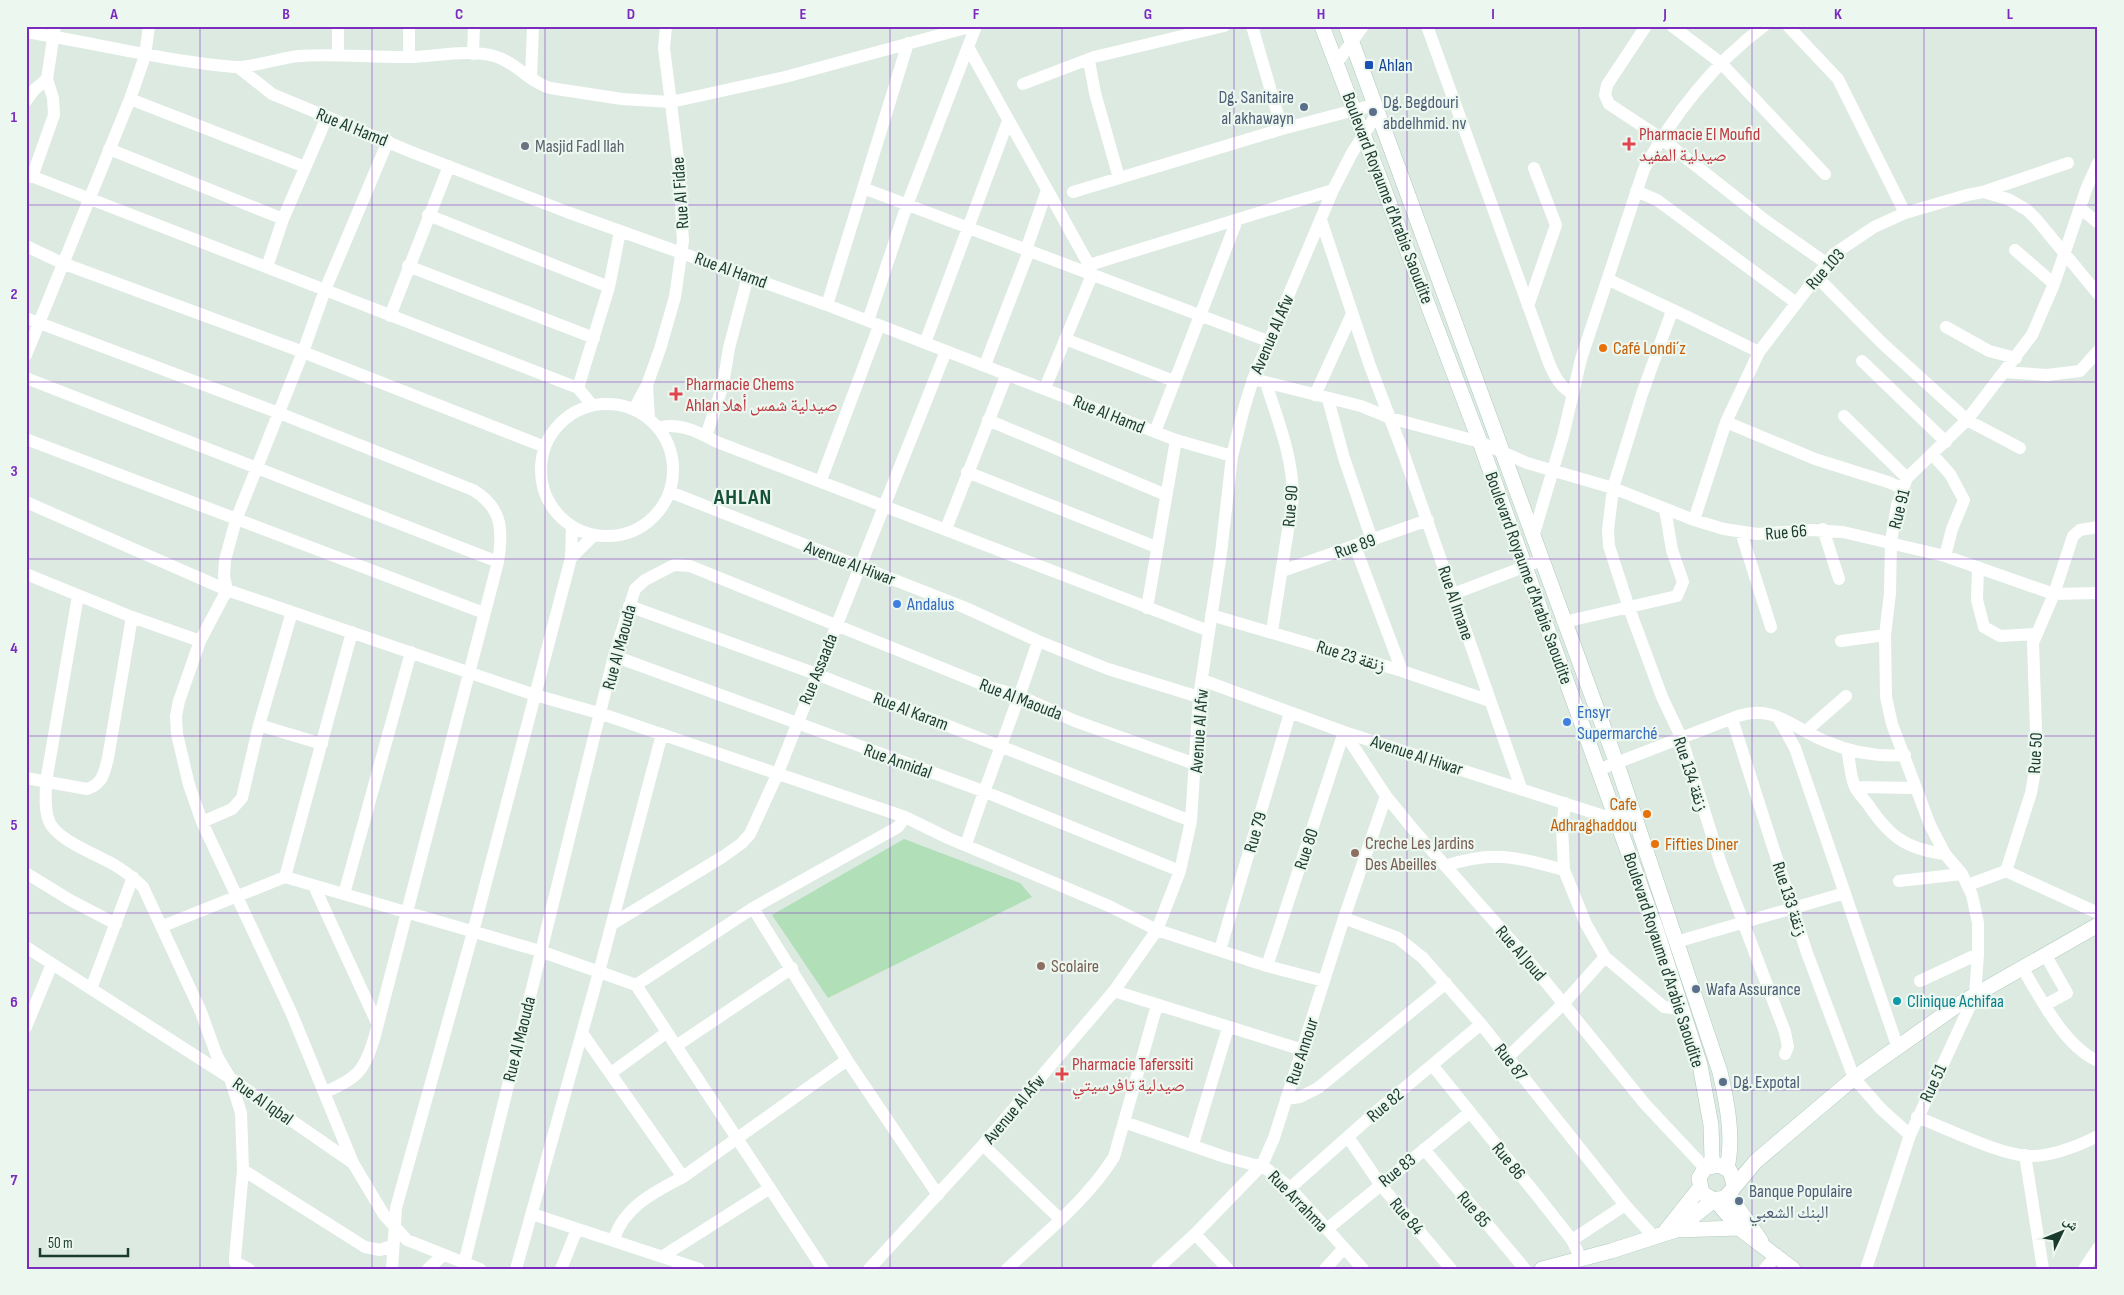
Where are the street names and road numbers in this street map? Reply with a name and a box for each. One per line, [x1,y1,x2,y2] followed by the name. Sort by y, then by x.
[1337,90,1438,307] street label: Boulevard Royaume d'Arabie Saoudite
[313,104,391,151] street label: Rue Al Hamd
[668,156,693,230] street label: Rue Al Fidae
[1802,245,1849,294] street label: Rue 103
[692,248,770,293] street label: Rue Al Hamd
[1246,291,1299,378] street label: Avenue Al Afw
[1070,391,1148,438] street label: Rue Al Hamd
[1480,469,1577,687] street label: Boulevard Royaume d'Arabie Saoudite
[1278,484,1303,528] street label: Rue 90
[1884,486,1915,531] street label: Rue 91
[1764,520,1808,545] street label: Rue 66
[1332,529,1378,563] street label: Rue 89
[801,536,898,590] street label: Avenue Al Hiwar
[1433,563,1478,643] street label: Rue Al Imane
[598,602,641,692] street label: Rue Al Maouda
[795,631,842,708] street label: Rue Assaada
[1314,636,1388,677] street label: Rue 23 زنقة
[976,674,1065,725] street label: Rue Al Maouda
[870,688,951,735] street label: Rue Al Karam
[1186,688,1213,775] street label: Avenue Al Afw
[1367,730,1465,780] street label: Avenue Al Hiwar
[2024,732,2047,774] street label: Rue 50
[1669,734,1712,814] street label: Rue 134 زنقة
[861,740,935,783] street label: Rue Annidal
[1240,809,1271,855] street label: Rue 79
[1290,826,1323,872] street label: Rue 80
[1619,850,1708,1070] street label: Boulevard Royaume d'Arabie Saoudite
[1768,859,1811,939] street label: Rue 133 زنقة
[1491,921,1550,985] street label: Rue Al Joud
[499,994,540,1084] street label: Rue Al Maouda
[1282,1015,1323,1087] street label: Rue Annour
[1490,1040,1532,1086] street label: Rue 87
[1916,1060,1952,1106] street label: Rue 51
[979,1070,1049,1149] street label: Avenue Al Afw
[228,1073,297,1130] street label: Rue Al Iqbal
[1363,1084,1408,1127] street label: Rue 82
[1487,1138,1530,1184] street label: Rue 86
[1375,1149,1420,1192] street label: Rue 83
[1263,1166,1332,1236] street label: Rue Arrahma
[1452,1187,1495,1232] street label: Rue 85
[1385,1194,1428,1239] street label: Rue 84

